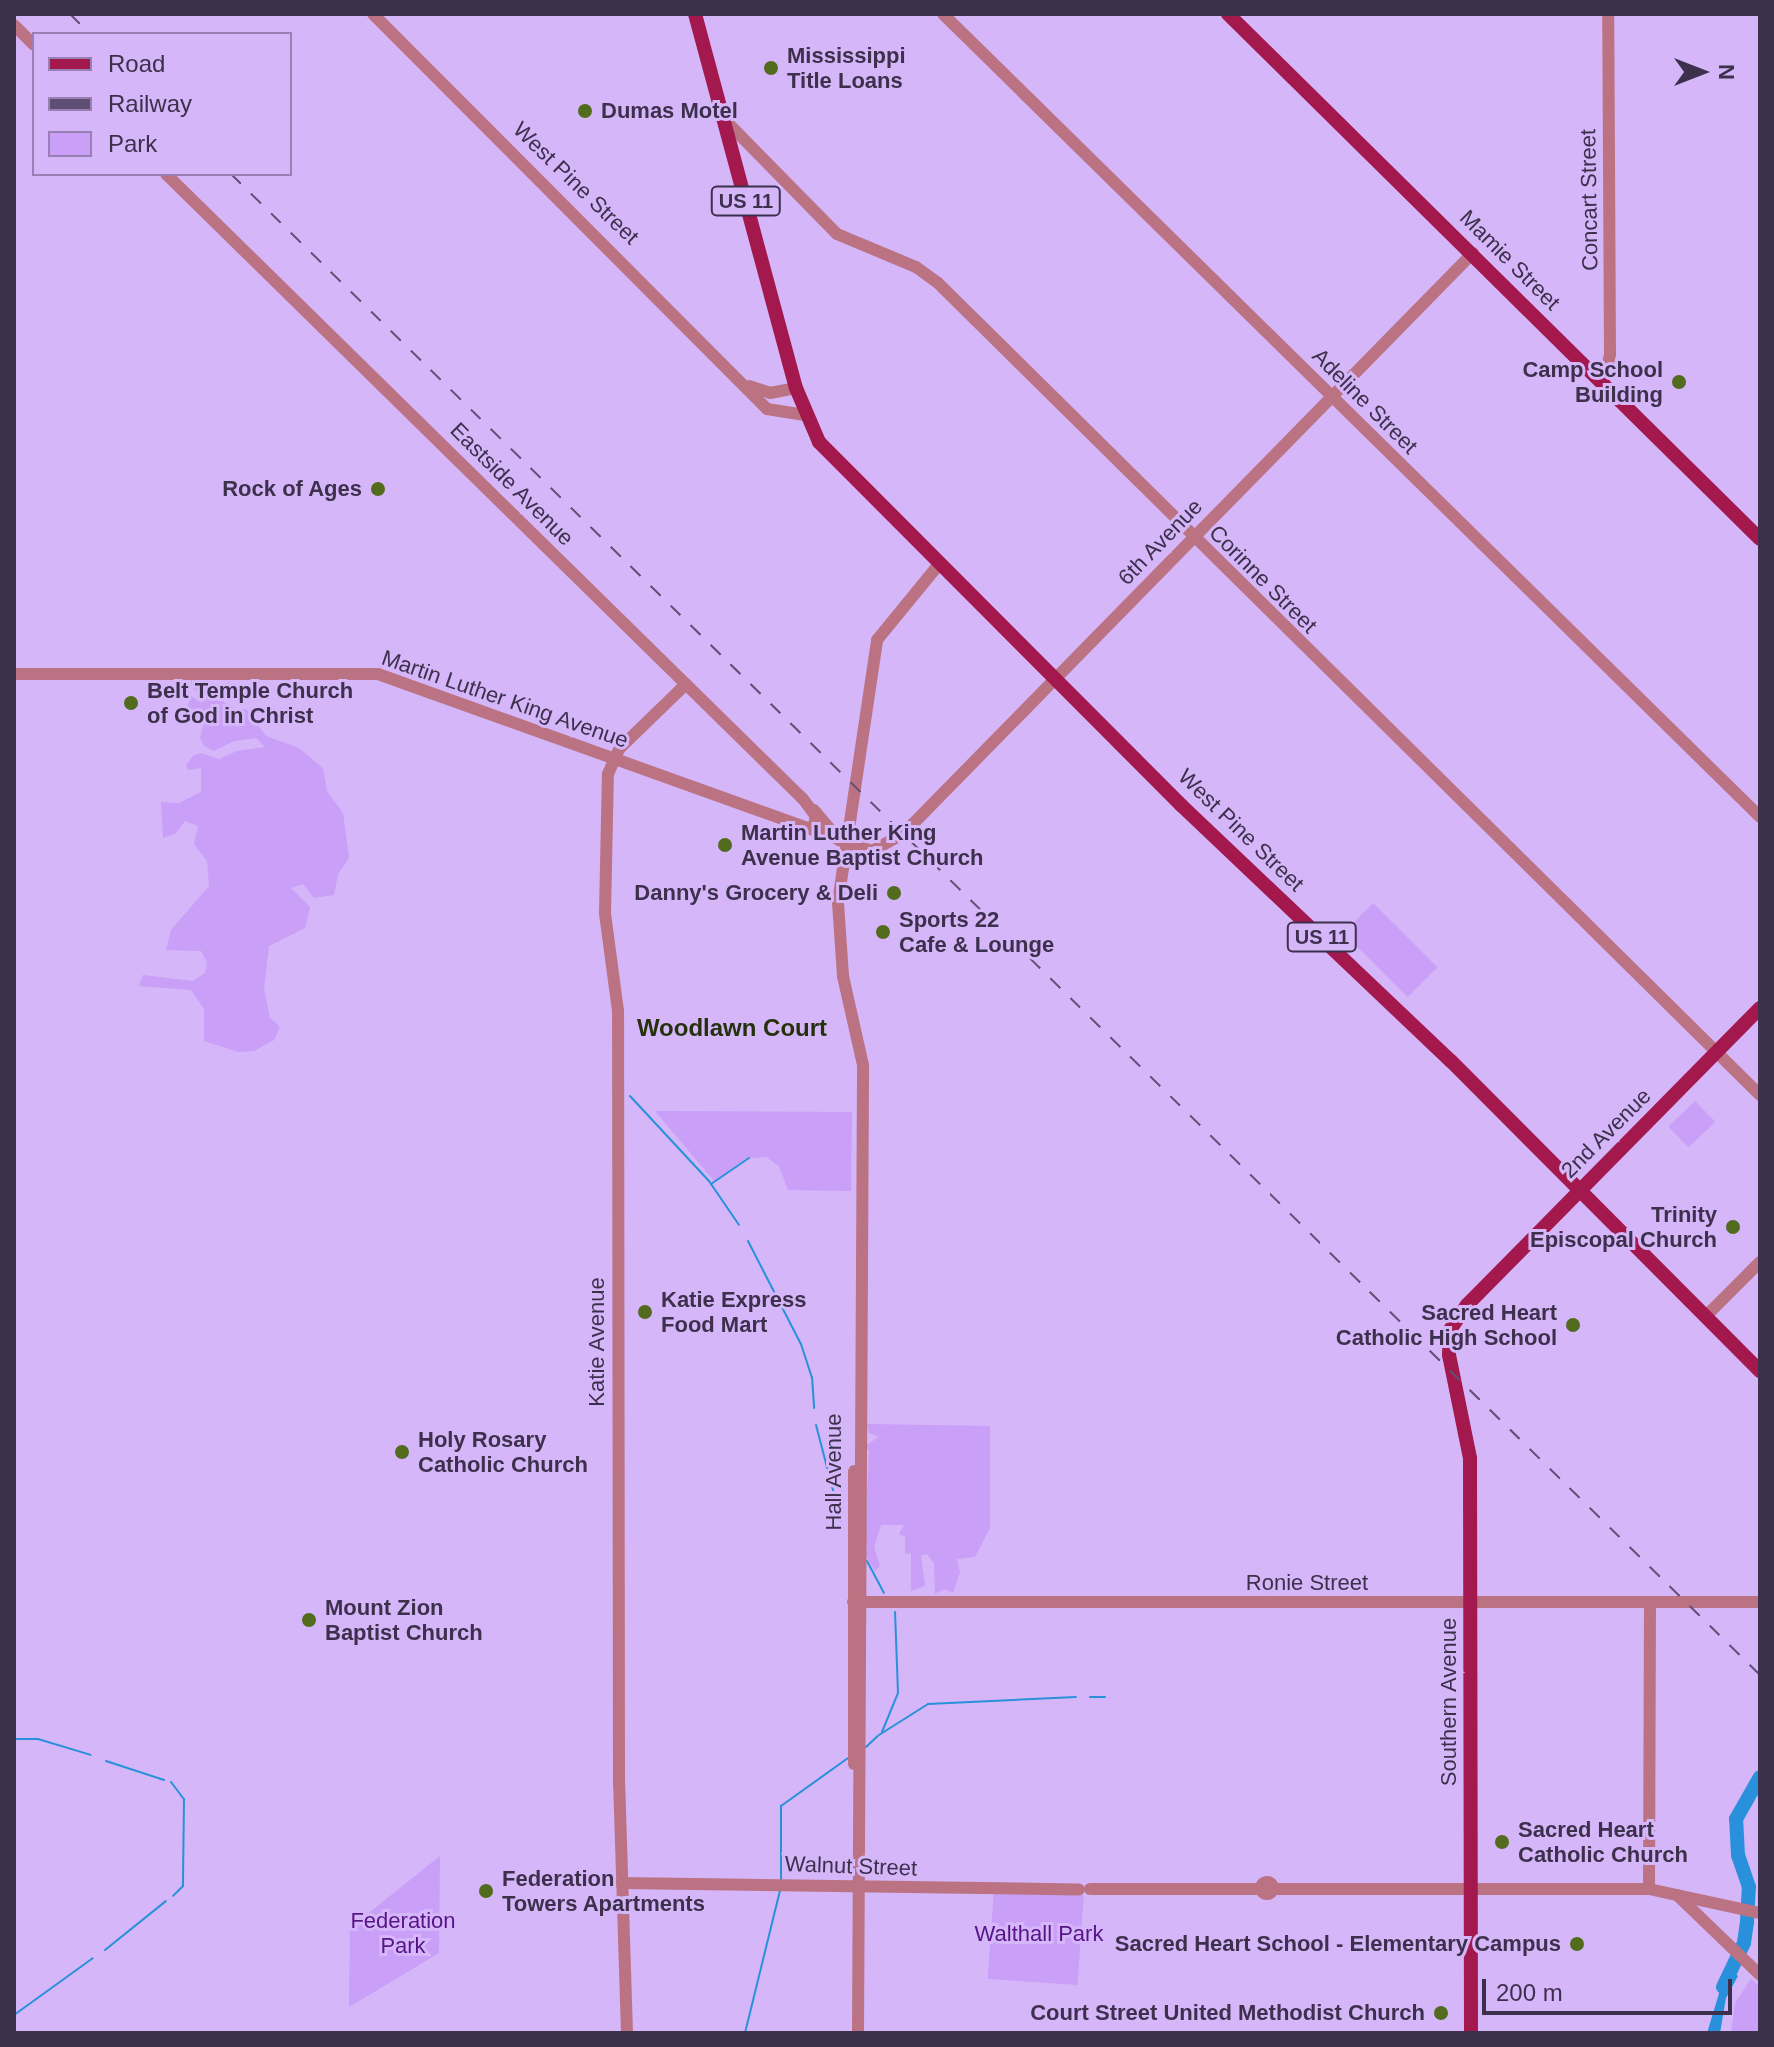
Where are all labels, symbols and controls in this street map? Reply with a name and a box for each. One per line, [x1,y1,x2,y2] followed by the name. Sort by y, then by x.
[32,32,292,176] legend
[1662,32,1742,112] north arrow
[787,42,906,94] place label: Mississippi Title Loans
[108,50,165,77] text: Road
[762,59,780,77] marker: Mississippi Title Loans
[1714,64,1739,80] text: N
[108,90,192,117] text: Railway
[601,98,738,124] place label: Dumas Motel
[576,102,594,120] marker: Dumas Motel
[508,116,644,250] street label: West Pine Street
[1575,129,1603,271] street label: Concart Street
[108,130,157,157] text: Park
[710,185,782,217] road number: US 11
[1454,204,1566,316] street label: Mamie Street
[1307,343,1423,459] street label: Adeline Street
[1522,356,1663,408] place label: Camp School Building
[1670,373,1688,391] marker: Camp School Building
[444,416,580,552] street label: Eastside Avenue
[221,476,362,502] place label: Rock of Ages
[369,480,387,498] marker: Rock of Ages
[1112,493,1208,591] street label: 6th Avenue
[1204,520,1322,638] street label: Corinne Street
[378,644,632,754] street label: Martin Luther King Avenue
[147,677,353,728] place label: Belt Temple Church of God in Christ
[122,694,140,712] marker: Belt Temple Church of God in Christ
[1173,763,1309,897] street label: West Pine Street
[741,819,983,870] place label: Martin Luther King Avenue Baptist Church
[716,836,734,854] marker: Martin Luther King Avenue Baptist Church
[634,880,878,906] place label: Danny's Grocery & Deli
[885,884,903,902] marker: Danny's Grocery & Deli
[899,906,1054,958] place label: Sports 22 Cafe & Lounge
[1286,921,1358,953] road number: US 11
[874,923,892,941] marker: Sports 22 Cafe & Lounge
[637,1014,827,1042] district label: Woodlawn Court
[1555,1082,1657,1184] street label: 2nd Avenue
[1530,1201,1717,1252] place label: Trinity Episcopal Church
[1724,1218,1742,1236] marker: Trinity Episcopal Church
[584,1277,610,1407] street label: Katie Avenue
[661,1286,807,1338] place label: Katie Express Food Mart
[1336,1299,1557,1350] place label: Sacred Heart Catholic High School
[636,1303,654,1321] marker: Katie Express Food Mart
[1564,1316,1582,1334] marker: Sacred Heart Catholic High School
[821,1413,847,1531] street label: Hall Avenue
[418,1426,588,1478] place label: Holy Rosary Catholic Church
[393,1443,411,1461] marker: Holy Rosary Catholic Church
[1246,1570,1368,1596] street label: Ronie Street
[325,1594,483,1646] place label: Mount Zion Baptist Church
[300,1611,318,1629] marker: Mount Zion Baptist Church
[1436,1617,1462,1787] street label: Southern Avenue
[1518,1816,1688,1868] place label: Sacred Heart Catholic Church
[1493,1833,1511,1851] marker: Sacred Heart Catholic Church
[784,1850,918,1882] street label: Walnut Street
[502,1865,706,1916] place label: Federation Towers Apartments
[477,1882,495,1900] marker: Federation Towers Apartments
[350,1907,456,1958] park label: Federation Park
[975,1921,1103,1947] park label: Walthall Park
[1115,1931,1561,1957] place label: Sacred Heart School - Elementary Campus
[1568,1935,1586,1953] marker: Sacred Heart School - Elementary Campus
[1486,1963,1736,2013] scale bar
[1496,1979,1563,2006] text: 200 m
[1030,2000,1425,2026] place label: Court Street United Methodist Church
[1432,2004,1450,2022] marker: Court Street United Methodist Church

